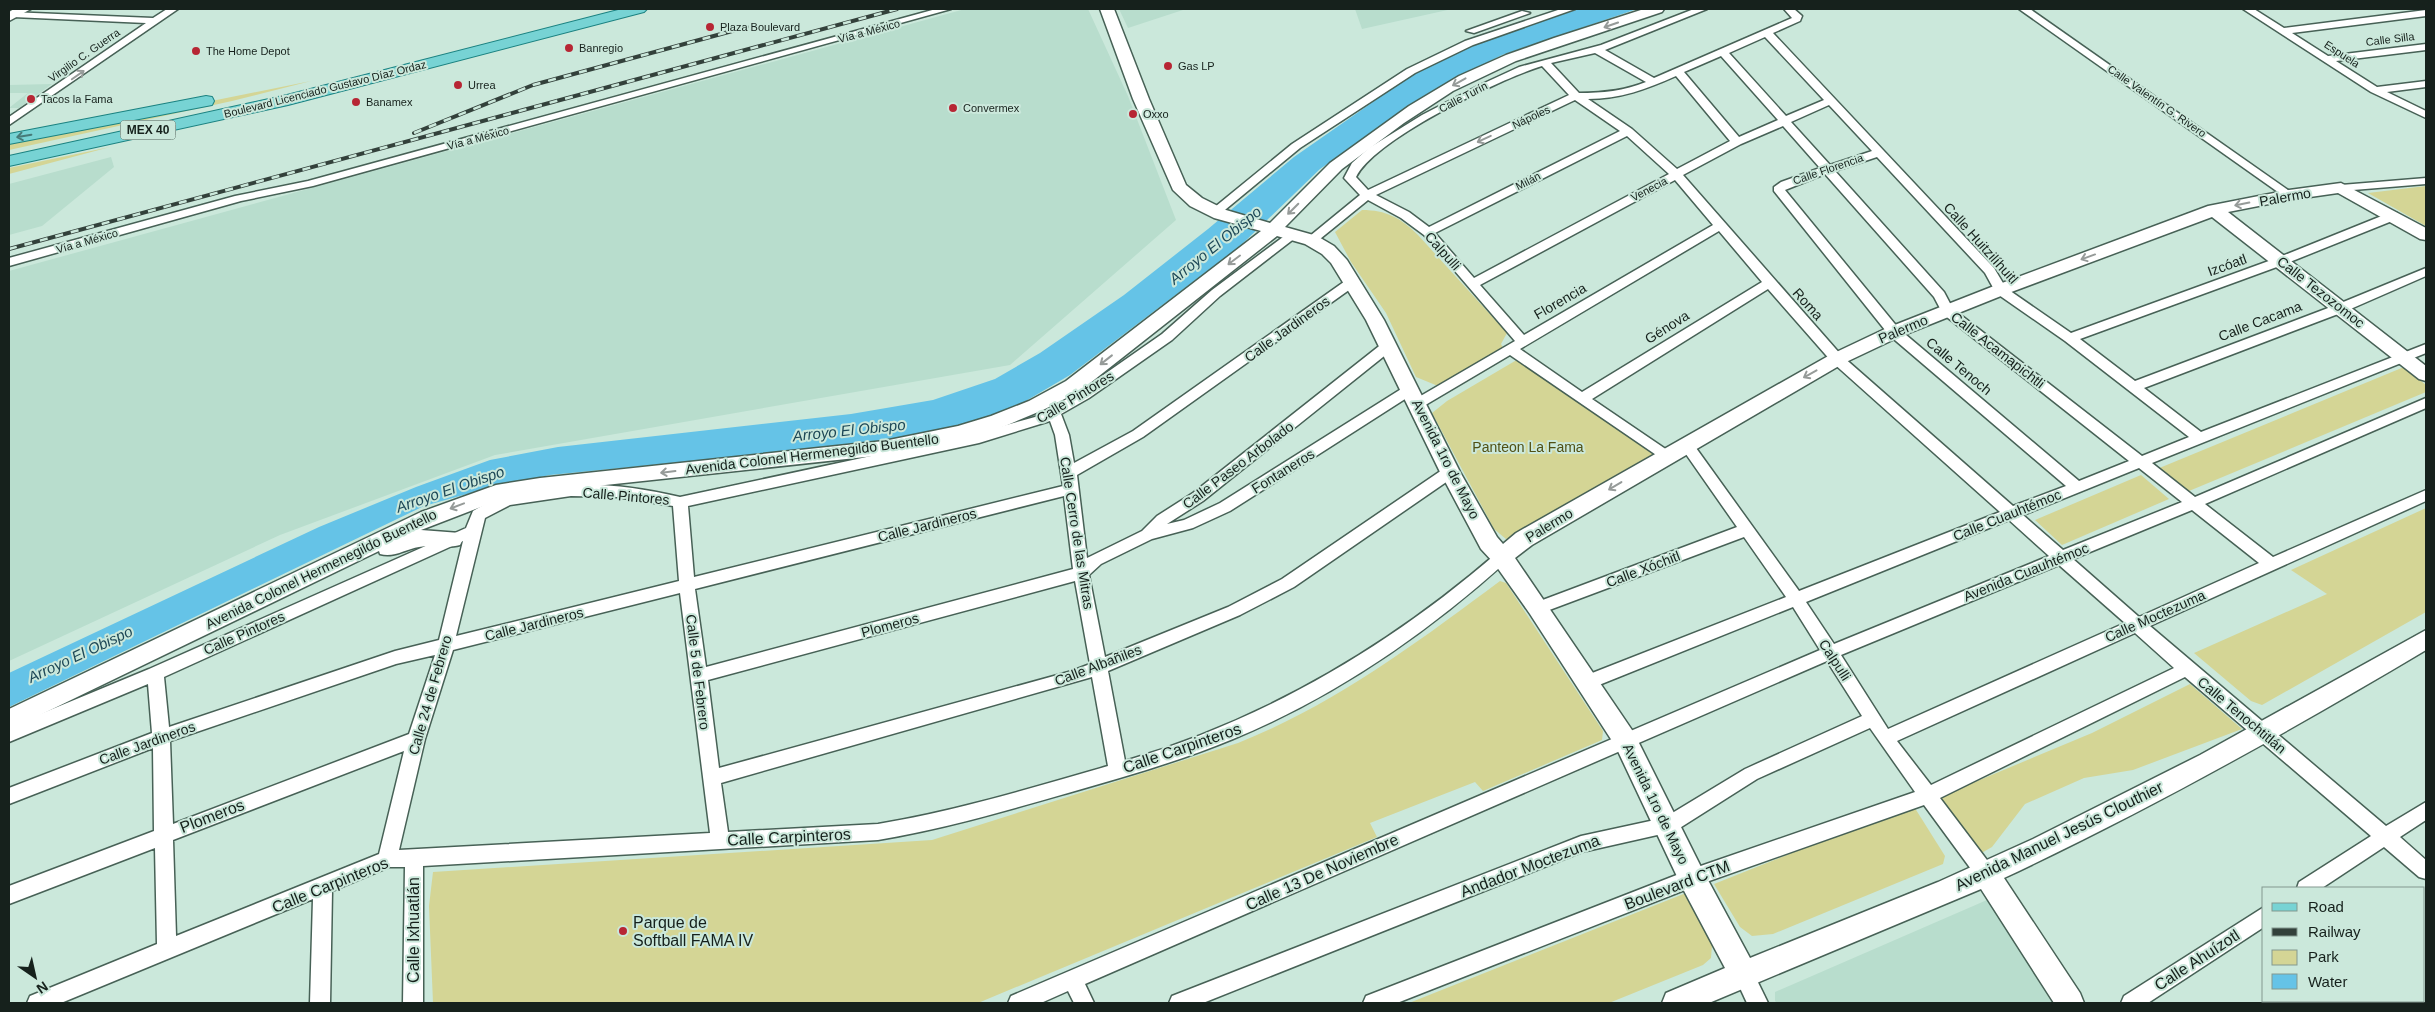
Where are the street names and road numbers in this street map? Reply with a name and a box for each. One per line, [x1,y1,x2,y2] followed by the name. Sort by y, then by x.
[837,17,901,45] street label: Vía a México
[46,25,123,84] street label: Virgilio C. Guerra
[2365,30,2416,48] street label: Calle Silla
[2322,38,2363,70] street label: Espuela
[223,58,427,120] street label: Boulevard Licenciado Gustavo Díaz Ordaz
[2106,62,2208,140] street label: Calle Valentín G. Rivero
[1437,79,1489,115] street label: Calle Turín
[1510,103,1552,131] street label: Nápoles
[120,120,176,140] road number: MEX 40
[446,124,510,152] street label: Vía a México
[1791,151,1865,187] street label: Calle Florencia
[1514,170,1542,192] street label: Milán
[1629,174,1670,203] street label: Venecia
[2258,185,2312,209] street label: Palermo
[1940,199,2022,287] street label: Calle Huitzilíhuitl
[55,226,119,256] street label: Vía a México
[1422,229,1464,273] street label: Calpulli
[2205,251,2249,279] street label: Izcóatl
[2274,253,2368,331] street label: Calle Tezozomoc
[1531,280,1589,322] street label: Florencia
[1790,285,1827,323] street label: Roma
[1241,293,1333,365] street label: Calle Jardineros
[2216,298,2304,344] street label: Calle Cacama
[1642,307,1692,347] street label: Génova
[1948,308,2048,392] street label: Calle Acamapichtli
[1876,311,1930,347] street label: Palermo
[1923,334,1995,398] street label: Calle Tenoch
[1034,368,1116,426] street label: Calle Pintores
[1409,397,1483,522] street label: Avenida 1ro de Mayo
[1179,418,1297,512] street label: Calle Paseo Arbolado
[684,430,940,477] street label: Avenida Colonel Hermenegildo Buentello
[1249,445,1317,497] street label: Fontaneros
[1057,456,1097,610] street label: Calle Cerro de las Mitras
[582,484,670,508] street label: Calle Pintores
[1951,486,2063,544] street label: Calle Cuauhtémoc
[876,505,978,545] street label: Calle Jardineros
[1523,505,1576,545] street label: Palermo
[203,506,439,632] street label: Avenida Colonel Hermenegildo Buentello
[1961,540,2091,604] street label: Avenida Cuauhtémoc
[1604,548,1682,590] street label: Calle Xóchitl
[2102,587,2208,645] street label: Calle Moctezuma
[483,604,585,644] street label: Calle Jardineros
[201,608,287,658] street label: Calle Pintores
[859,610,921,640] street label: Plomeros
[683,613,713,731] street label: Calle 5 de Febrero
[405,633,455,757] street label: Calle 24 de Febrero
[1816,636,1854,684] street label: Calpulli
[1052,641,1144,689] street label: Calle Albañiles
[2195,673,2289,757] street label: Calle Tenochtitlán
[97,718,197,768] street label: Calle Jardineros
[1121,720,1243,776] street label: Calle Carpinteros
[1620,741,1692,867] street label: Avenida 1ro de Mayo
[1952,778,2166,894] street label: Avenida Manuel Jesús Clouthier
[177,796,247,836] street label: Plomeros
[727,825,851,849] street label: Calle Carpinteros
[1243,831,1401,913] street label: Calle 13 De Noviembre
[1458,832,1602,900] street label: Andador Moctezuma
[270,854,390,916] street label: Calle Carpinteros
[1622,857,1732,913] street label: Boulevard CTM
[405,877,422,983] street label: Calle Ixhuatlán
[2151,926,2243,994] street label: Calle Ahuízotl

